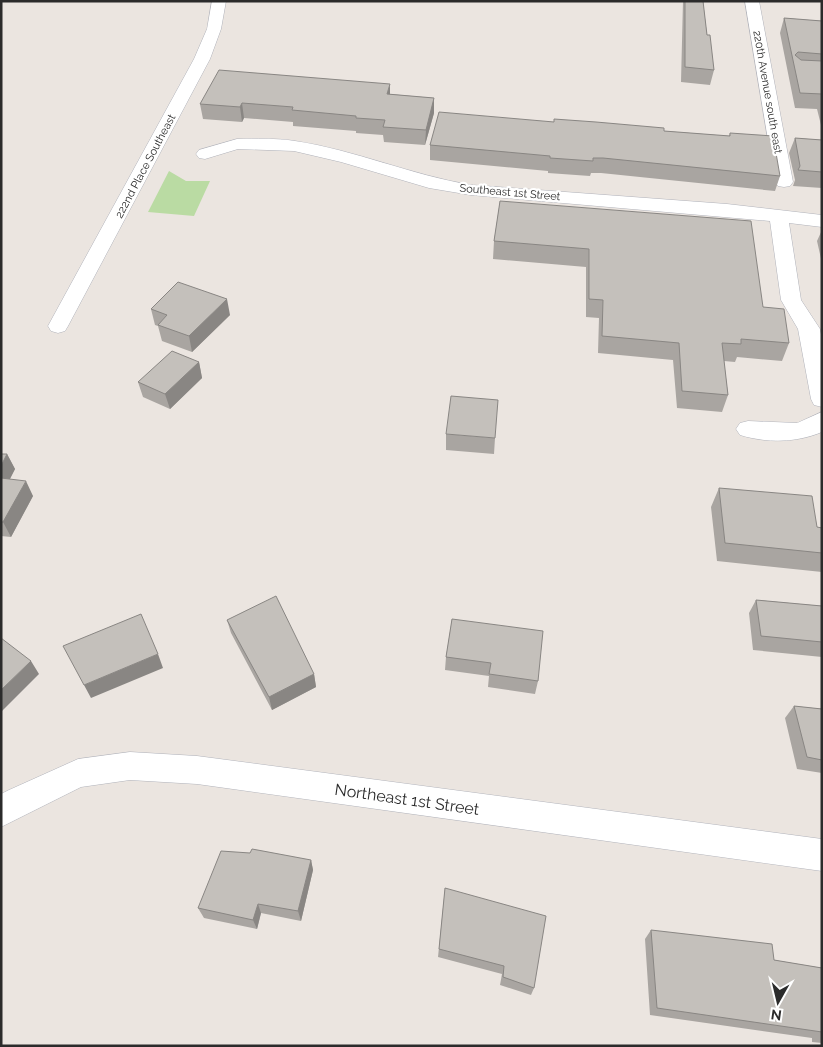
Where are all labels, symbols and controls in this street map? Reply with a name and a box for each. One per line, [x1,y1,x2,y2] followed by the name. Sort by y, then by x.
[750,29,785,155] street label: 220th Avenue south east
[113,112,178,220] street label: 222nd Place Southeast
[459,182,561,203] street label: Southeast 1st Street
[333,780,481,819] street label: Northeast 1st Street
[753,977,803,1027] north arrow
[770,1006,783,1024] text: N

